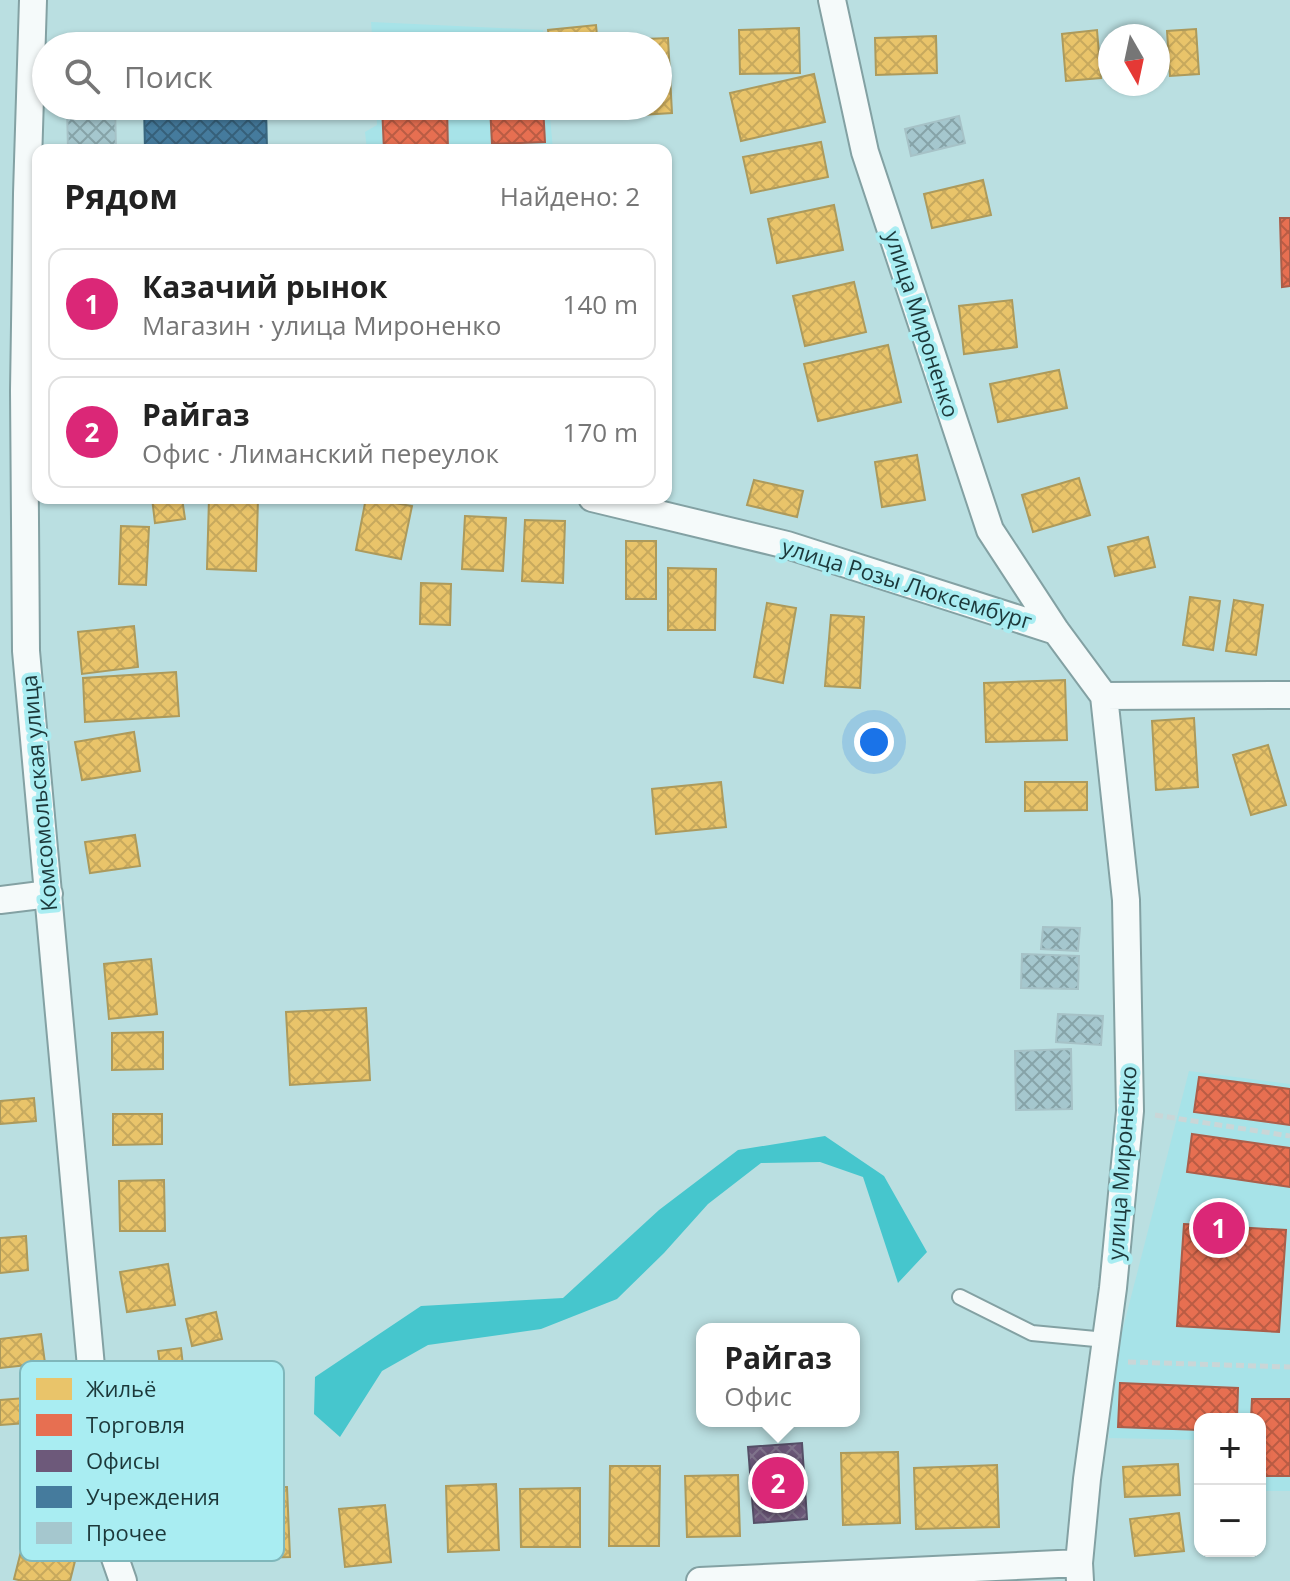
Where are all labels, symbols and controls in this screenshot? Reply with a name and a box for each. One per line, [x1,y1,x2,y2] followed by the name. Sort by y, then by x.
[1098,24,1170,96] north arrow
[32,32,672,120] search box
[60,54,104,98] icon: search
[124,56,213,97] text: Поиск
[64,173,178,219] text: Рядом
[500,178,640,214] text: Найдено: 2
[879,227,967,421] street label: улица Мироненко
[142,266,387,307] text: Казачий рынок
[85,286,99,322] text: 1
[563,286,638,322] text: 140 m
[142,307,501,343] text: Магазин · улица Мироненко
[142,394,250,435] text: Райгаз
[85,414,99,450] text: 2
[563,414,638,450] text: 170 m
[142,435,499,471] text: Офис · Лиманский переулок
[778,531,1037,636] street label: улица Розы Люксембург
[13,674,63,913] street label: Комсомольская улица
[854,722,894,762] your location
[1099,1065,1143,1261] street label: улица Мироненко
[1193,1198,1245,1258] pin: 1
[696,1323,860,1427] popup
[724,1337,832,1378] text: Райгаз
[20,1361,284,1561] legend
[86,1373,156,1403] text: Жильё
[724,1378,792,1414] text: Офис
[86,1409,185,1439] text: Торговля
[1194,1413,1266,1557] map controls
[1194,1413,1266,1485] button: +
[86,1445,160,1475] text: Офисы
[752,1453,804,1513] pin: 2
[86,1481,220,1511] text: Учреждения
[1194,1485,1266,1557] button: −
[86,1517,167,1547] text: Прочее

